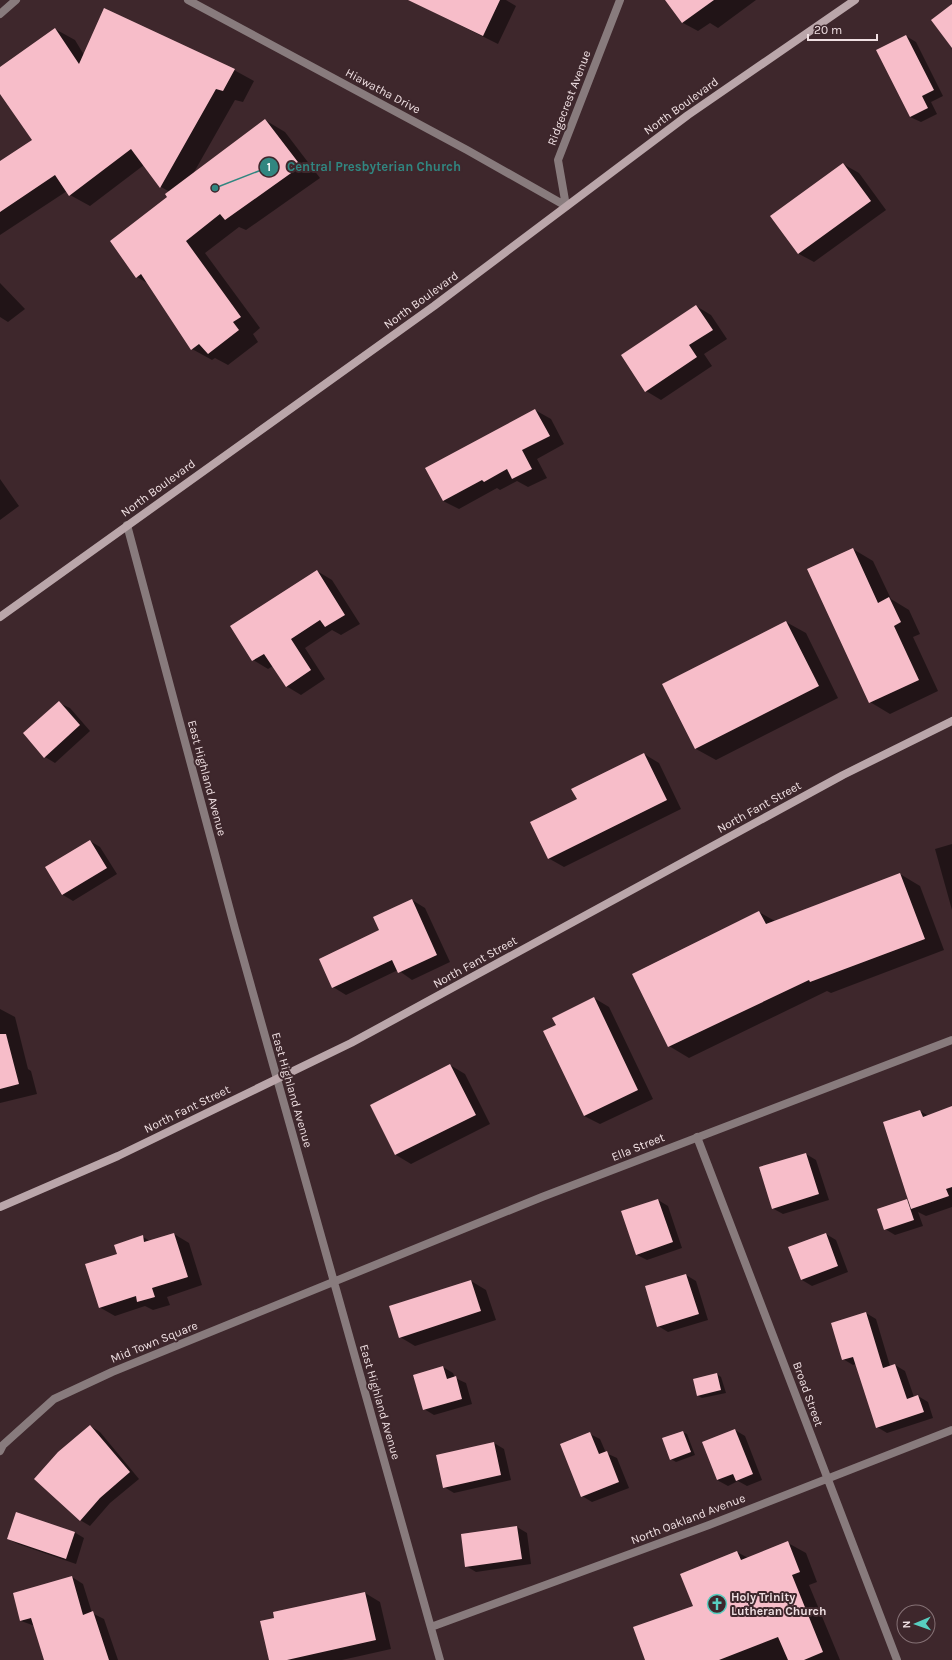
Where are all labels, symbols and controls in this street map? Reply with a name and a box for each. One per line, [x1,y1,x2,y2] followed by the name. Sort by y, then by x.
[808,16,877,42] scale bar
[814,23,842,37] text: 20 m
[544,48,594,148] street label: Ridgecrest Avenue
[343,65,423,117] street label: Hiawatha Drive
[641,74,721,138] street label: North Boulevard
[259,154,469,179] callout: Central Presbyterian Church
[287,159,461,174] text: Central Presbyterian Church
[267,160,271,174] text: 1
[381,268,461,332] street label: North Boulevard
[118,456,198,520] street label: North Boulevard
[185,719,229,837] street label: East Highland Avenue
[715,778,804,836] street label: North Fant Street
[431,933,520,991] street label: North Fant Street
[269,1031,315,1149] street label: East Highland Avenue
[142,1082,233,1136] street label: North Fant Street
[609,1130,667,1164] street label: Ella Street
[108,1318,200,1366] street label: Mid Town Square
[357,1343,403,1461] street label: East Highland Avenue
[790,1360,826,1429] street label: Broad Street
[629,1491,747,1547] street label: North Oakland Avenue
[731,1590,826,1618] place label: Holy Trinity Lutheran Church
[706,1593,728,1615] church icon: Holy Trinity Lutheran Church
[896,1604,936,1644] north arrow
[900,1620,913,1629] text: N

